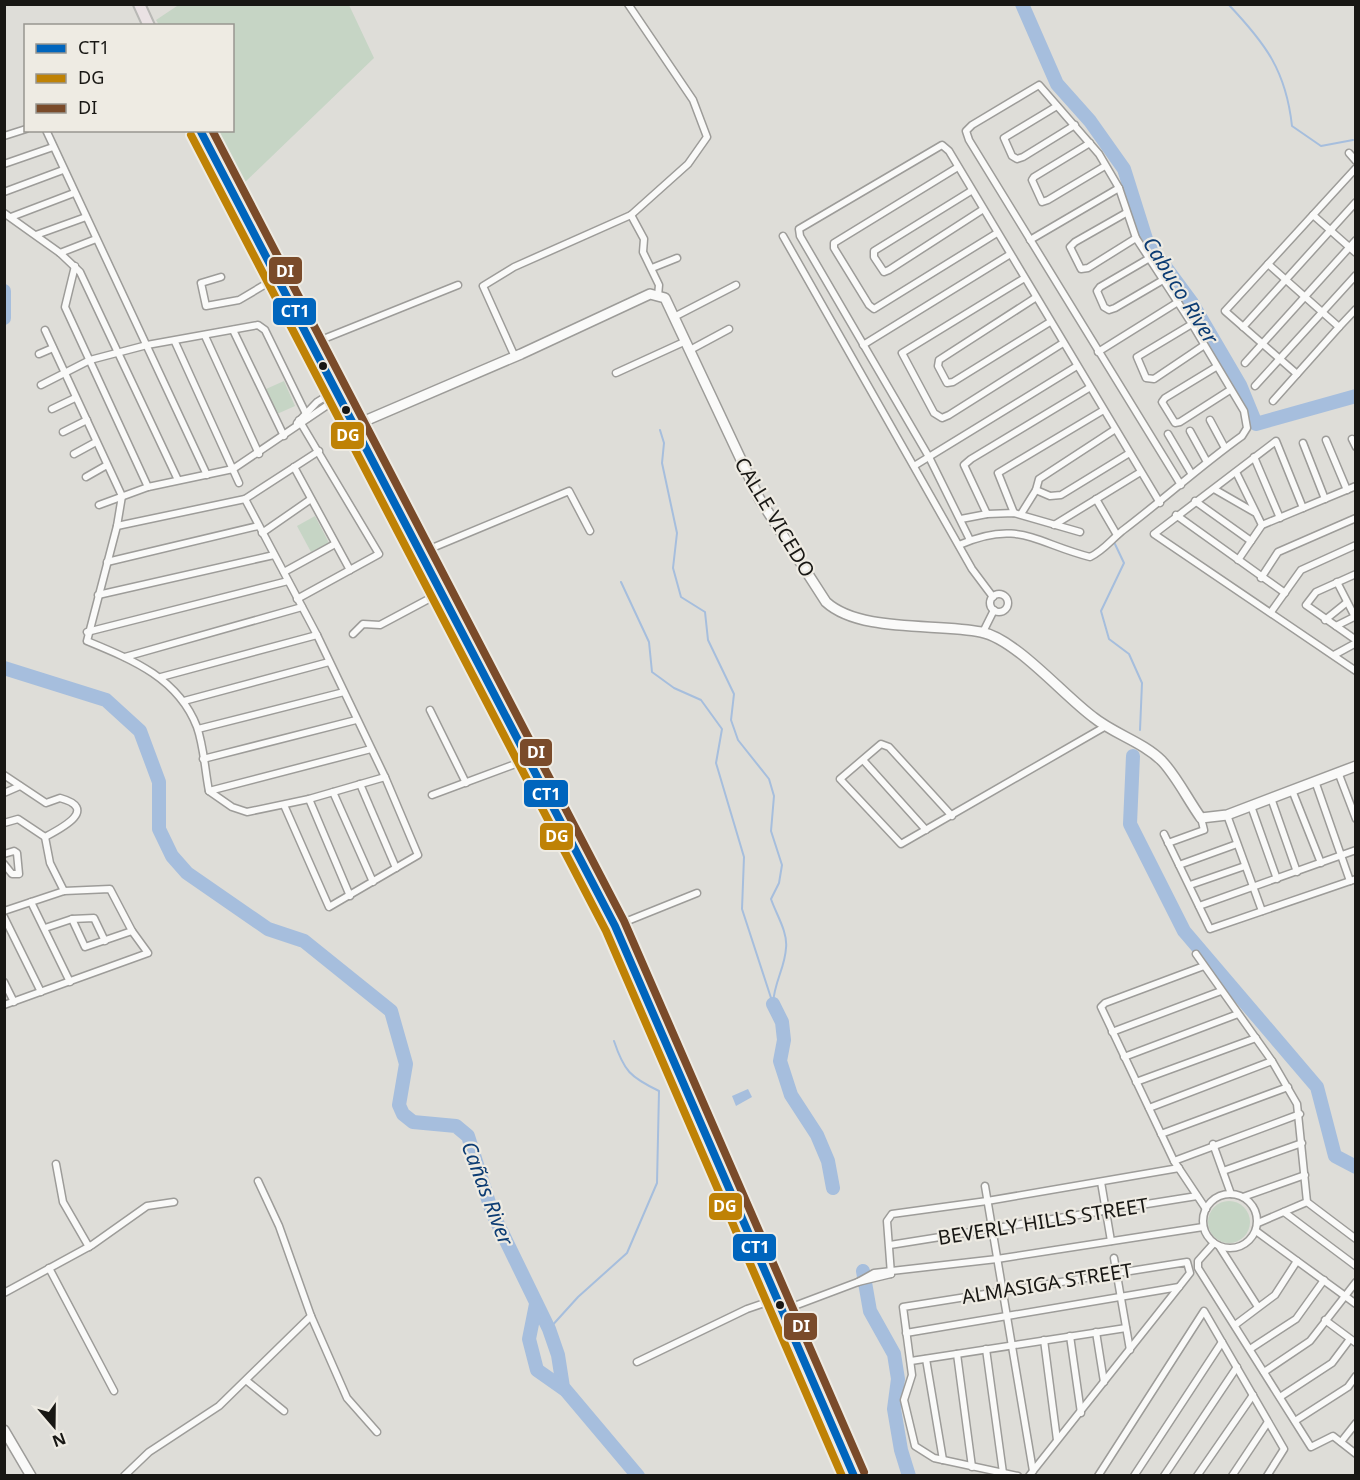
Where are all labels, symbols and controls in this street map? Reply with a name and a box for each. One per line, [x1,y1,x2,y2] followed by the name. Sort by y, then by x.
[24,24,234,132] legend
[78,35,110,59] text: CT1
[78,65,104,89] text: DG
[78,95,97,119] text: DI
[1137,231,1226,350] water label: Cabuco River
[268,256,303,285] line badge: DI
[276,260,294,282] text: DI
[272,297,317,326] line badge: CT1
[281,300,309,322] text: CT1
[317,360,329,372] unlabelled marker
[340,404,352,416] unlabelled marker
[330,421,365,450] line badge: DG
[336,424,360,446] text: DG
[729,452,821,582] street label: CALLE VICEDO
[519,738,553,767] line badge: DI
[527,741,545,763] text: DI
[523,779,569,808] line badge: CT1
[532,783,560,805] text: CT1
[539,822,574,851] line badge: DG
[545,825,569,847] text: DG
[455,1137,521,1250] water label: Cañas River
[936,1191,1150,1251] street label: BEVERLY HILLS STREET
[708,1192,743,1221] line badge: DG
[713,1195,737,1217] text: DG
[732,1233,777,1262] line badge: CT1
[741,1236,769,1258] text: CT1
[960,1256,1134,1310] street label: ALMASIGA STREET
[774,1299,786,1311] unlabelled marker
[783,1312,818,1341] line badge: DI
[792,1315,810,1337] text: DI
[24,1396,84,1456] north arrow
[49,1428,69,1453] text: N

